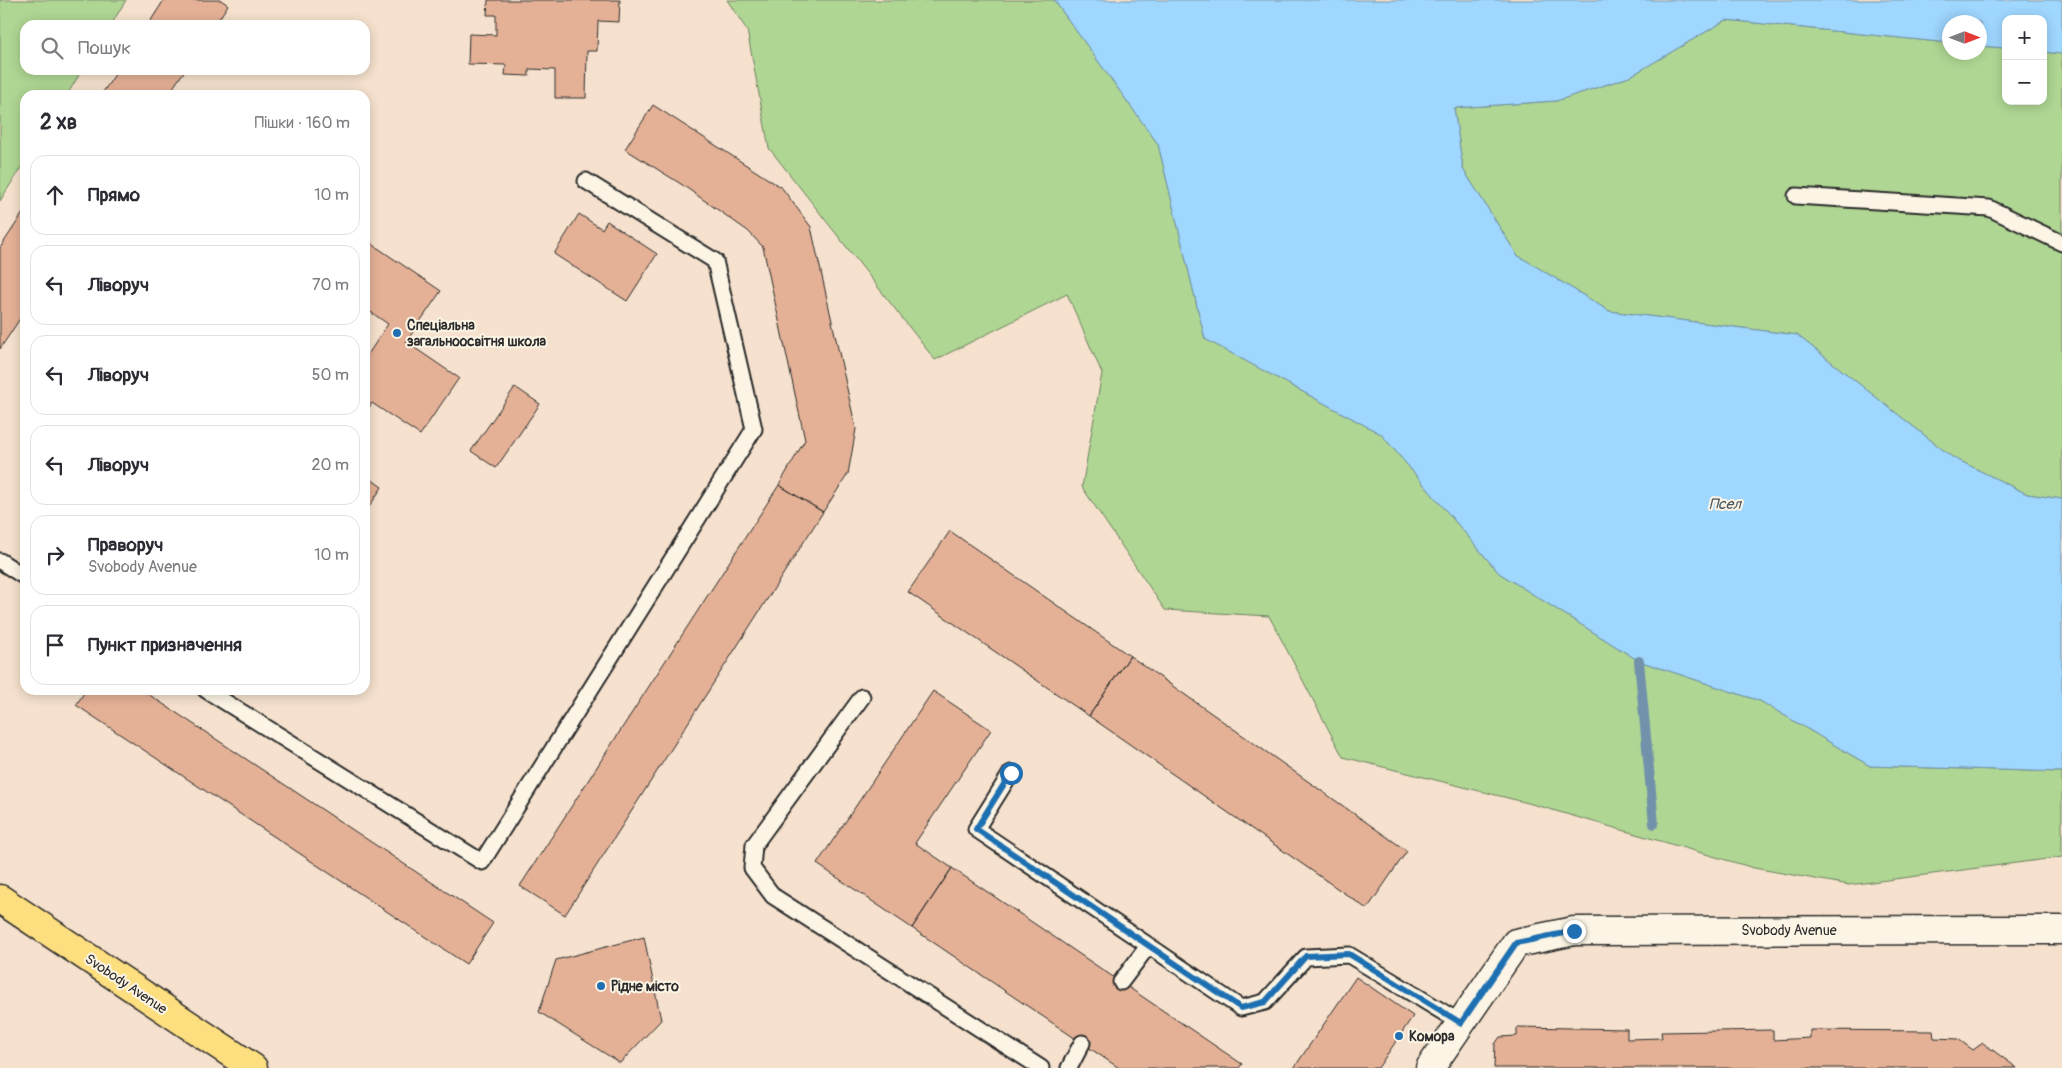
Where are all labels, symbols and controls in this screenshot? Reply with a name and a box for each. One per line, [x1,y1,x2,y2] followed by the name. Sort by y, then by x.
[1942,15,1987,60] north arrow
[2002,15,2047,105] map controls
[2002,15,2047,60] button: +
[20,20,370,75] search box
[38,34,66,62] icon: search
[78,36,131,60] text: Пошук
[2002,60,2047,105] button: −
[40,109,77,136] text: 2 хв
[255,113,350,133] text: Пішки · 160 m
[41,181,69,209] icon: ahead
[88,183,140,207] text: Прямо
[314,185,349,205] text: 10 m
[41,271,69,299] icon: left
[88,273,149,297] text: Ліворуч
[312,275,349,295] text: 70 m
[407,317,546,350] place label: Спеціальна загальноосвітня школа
[391,327,403,339] marker: Спеціальна загальноосвітня школа
[41,361,69,389] icon: left
[88,363,149,387] text: Ліворуч
[312,365,349,385] text: 50 m
[41,451,69,479] icon: left
[88,453,149,477] text: Ліворуч
[311,455,349,475] text: 20 m
[1709,495,1742,514] water label: Псел
[88,533,163,557] text: Праворуч
[41,541,69,569] icon: right
[314,545,349,565] text: 10 m
[88,557,197,577] text: Svobody Avenue
[41,631,69,659] icon: arrive
[88,633,242,657] text: Пункт призначення
[1000,762,1023,785] route start
[1563,920,1586,943] route end
[1741,922,1837,939] street label: Svobody Avenue
[82,950,170,1018] street label: Svobody Avenue
[611,978,679,995] place label: Рідне місто
[595,980,607,992] marker: Рідне місто
[1409,1028,1455,1045] place label: Комора
[1393,1030,1405,1042] marker: Комора

